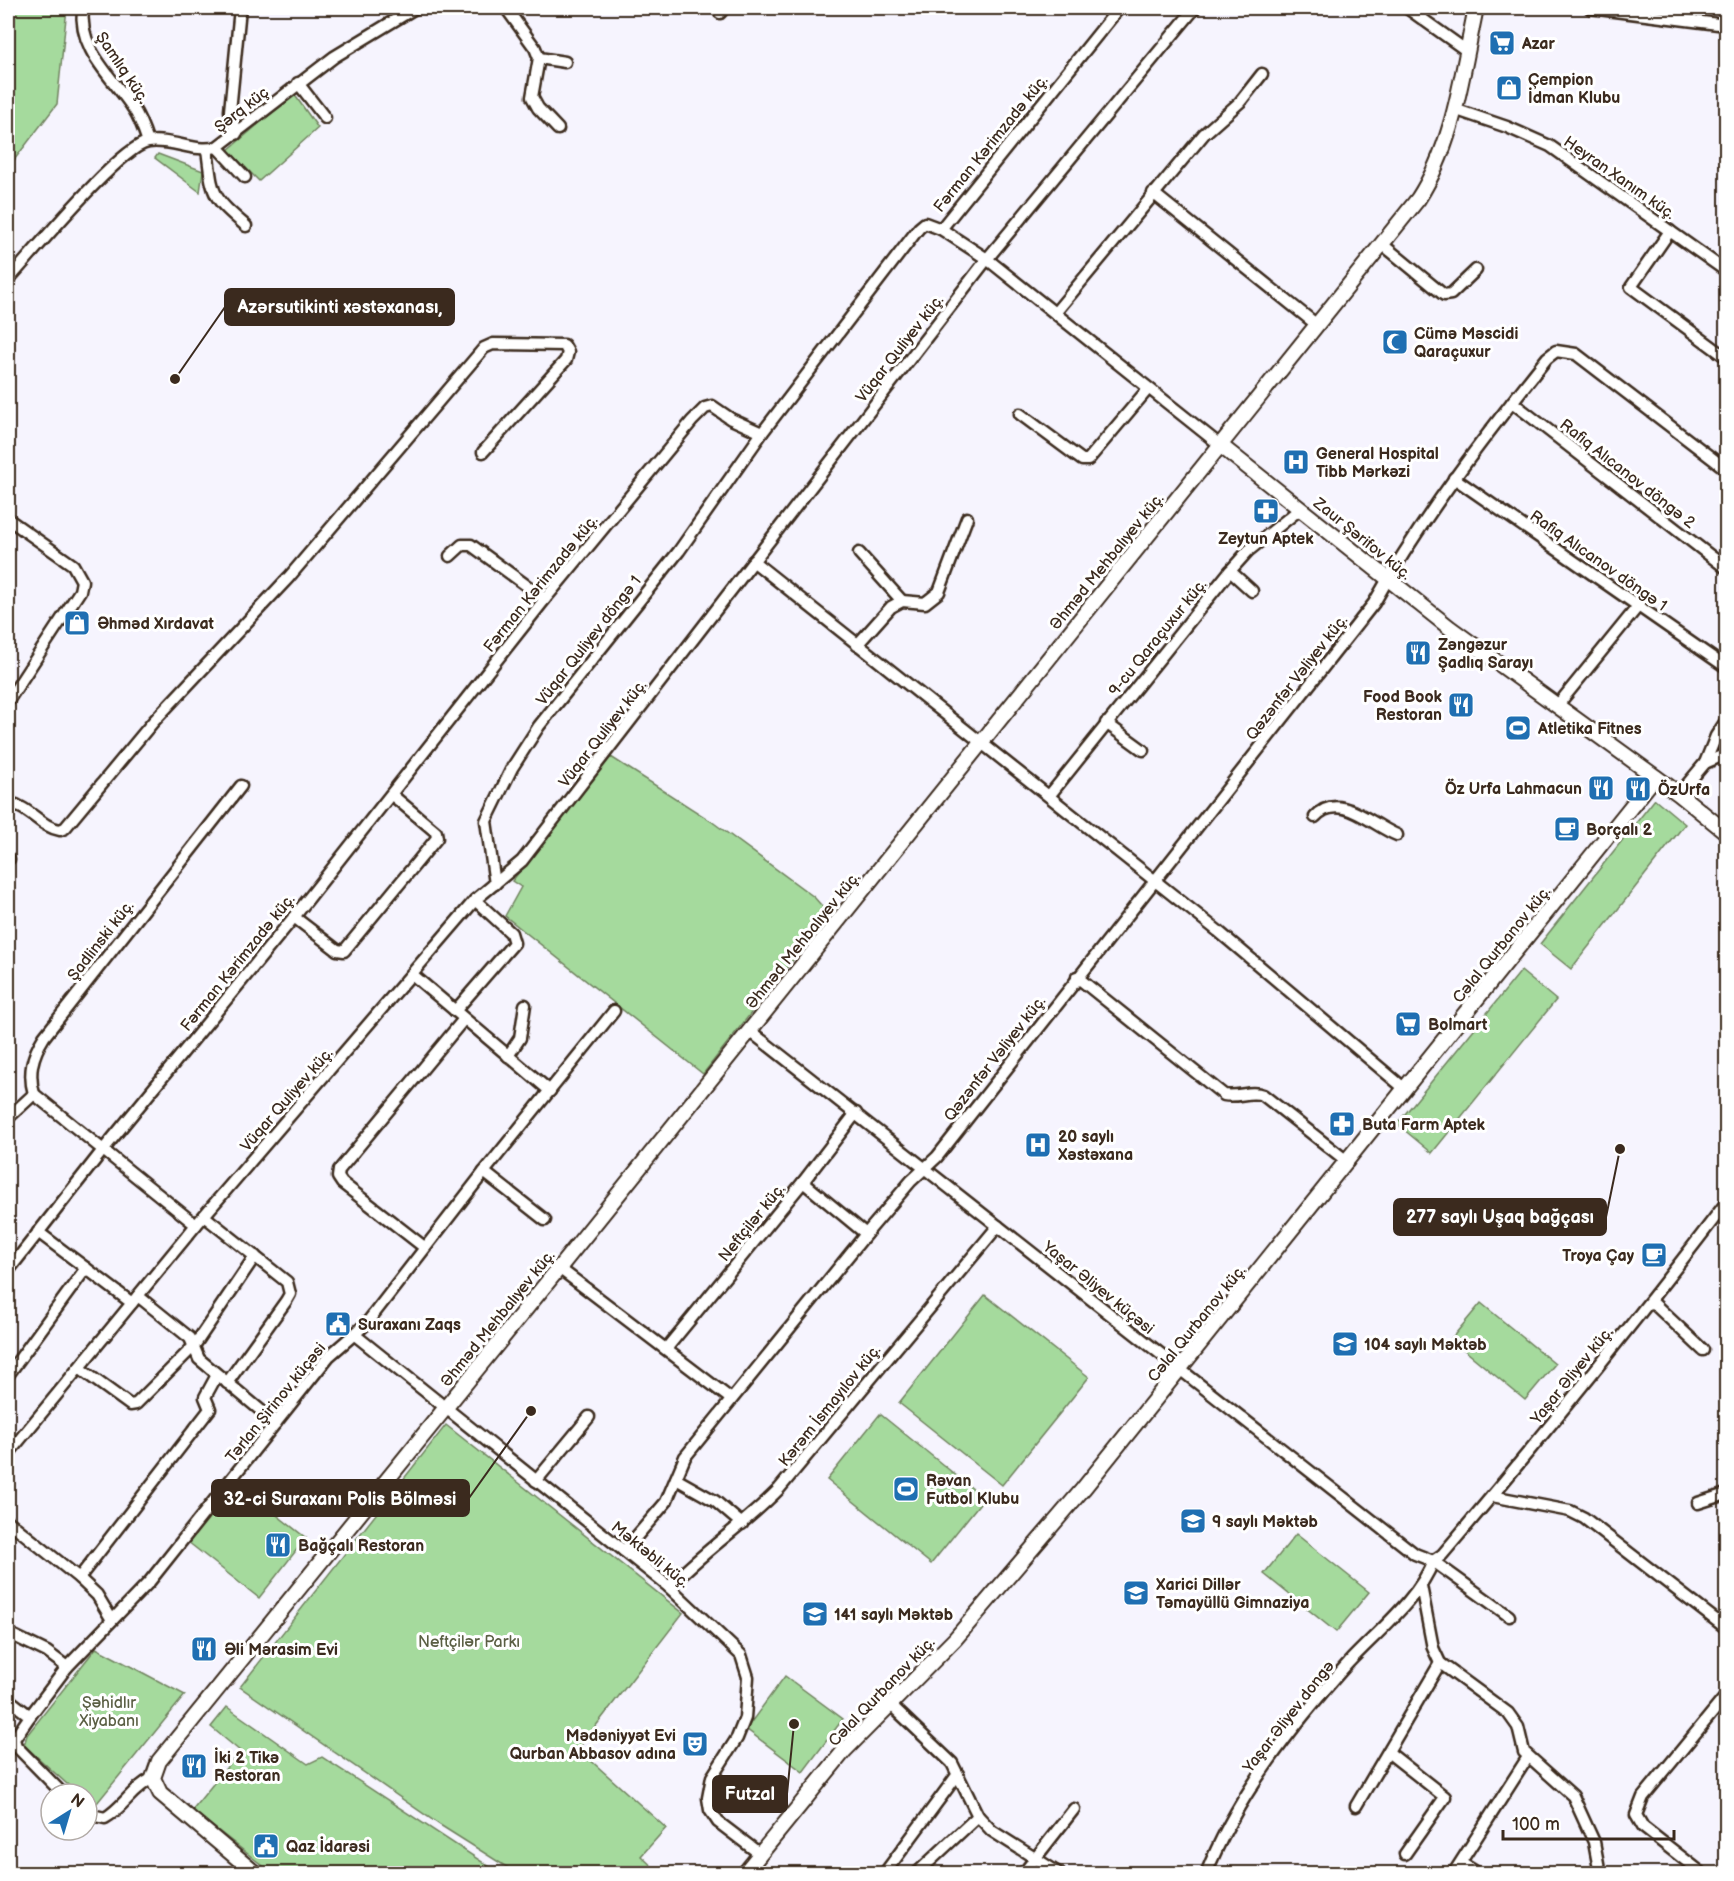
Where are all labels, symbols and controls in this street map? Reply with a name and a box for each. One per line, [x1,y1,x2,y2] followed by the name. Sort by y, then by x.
[1487,28,1517,58] supermarket icon: Azar
[91,29,152,107] street label: Şamlıq küç.
[1521,35,1555,54] place label: Azar
[1528,71,1620,108] place label: Çempion İdman Klubu
[930,72,1052,216] street label: Fərman Kərimzadə küç.
[1494,73,1524,103] shop icon: Çempion İdman Klubu
[211,83,273,137] street label: Şərq küç
[1560,133,1679,224] street label: Heyran Xanım küç.
[225,289,454,325] callout: Azərsutikinti xəstəxanası,
[852,291,948,407] street label: Vüqar Quliyev küç.
[237,297,442,318] text: Azərsutikinti xəstəxanası,
[1414,325,1518,362] place label: Cümə Məscidi Qaraçuxur
[1380,327,1410,357] mosque icon: Cümə Məscidi Qaraçuxur
[1556,416,1699,533] street label: Rafiq Alıcanov döngə 2
[1316,445,1439,482] place label: General Hospital Tibb Mərkəzi
[1281,447,1311,477] hospital icon: General Hospital Tibb Mərkəzi
[1046,490,1168,634] street label: Əhməd Mehbalıyev küç.
[1309,493,1415,584] street label: Zaur Şərifov küç.
[1251,496,1281,526] pharmacy icon: Zeytun Aptek
[1526,507,1670,616] street label: Rafiq Alıcanov döngə 1
[480,512,602,656] street label: Fərman Kərimzadə küç.
[1218,530,1314,549] place label: Zeytun Aptek
[533,572,646,710] street label: Vüqar Quliyev döngə 1
[1105,576,1211,700] street label: 9-cu Qaraçuxur küç.
[62,608,92,638] shop icon: Əhməd Xırdavat
[1242,611,1352,744] street label: Qəzənfər Vəliyev küç.
[97,615,215,634] place label: Əhməd Xırdavat
[1438,636,1533,673] place label: Zəngəzur Şadlıq Sarayı
[1403,638,1433,668] restaurant icon: Zəngəzur Şadlıq Sarayı
[555,676,651,792] street label: Vüqar Quliyev küç.
[1363,688,1443,725] place label: Food Book Restoran
[1446,690,1476,720] restaurant icon: Food Book Restoran
[1503,713,1533,743] sports icon: Atletika Fitnes
[1537,720,1642,739] place label: Atletika Fitnes
[1586,773,1616,803] restaurant icon: Öz Urfa Lahmacun
[1623,774,1653,804] restaurant icon: ÖzUrfa
[1445,778,1582,799] place label: Öz Urfa Lahmacun
[1658,779,1710,800] place label: ÖzUrfa
[1552,814,1582,844] cafe icon: Borçalı 2
[1586,821,1653,840] place label: Borçalı 2
[742,869,864,1013] street label: Əhməd Mehbalıyev küç.
[1449,883,1555,1007] street label: Cəlal Qurbanov küç.
[177,891,299,1035] street label: Fərman Kərimzadə küç.
[64,897,138,985] street label: Şadlinski küç.
[940,992,1050,1125] street label: Qəzənfər Vəliyev küç.
[1393,1009,1423,1039] supermarket icon: Bolmart
[1428,1016,1488,1035] place label: Bolmart
[237,1044,337,1156] street label: Vüqar Quliyev küç.
[1327,1109,1357,1139] pharmacy icon: Buta Farm Aptek
[1362,1116,1486,1135] place label: Buta Farm Aptek
[1058,1128,1133,1165] place label: 20 saylı Xəstəxana
[1023,1130,1053,1160] hospital icon: 20 saylı Xəstəxana
[715,1180,789,1266] street label: Neftçilər küç.
[1394,1199,1606,1235] callout: 277 saylı Uşaq bağçası
[1406,1207,1594,1228] text: 277 saylı Uşaq bağçası
[1038,1237,1157,1339] street label: Yaşar Əliyev küçəsi
[1639,1240,1669,1270] cafe icon: Troya Çay
[437,1247,559,1391] street label: Əhməd Mehbalıyev küç.
[1562,1247,1635,1266] place label: Troya Çay
[1144,1262,1250,1386] street label: Cəlal Qurbanov küç.
[323,1309,353,1339] public building icon: Suraxanı Zaqs
[358,1316,461,1335] place label: Suraxanı Zaqs
[1527,1324,1617,1429] street label: Yaşar Əliyev küç.
[1330,1329,1360,1359] school or university icon: 104 saylı Məktəb
[1364,1336,1487,1355] place label: 104 saylı Məktəb
[222,1339,330,1467] street label: Tərlan Şirinov küçəsi
[774,1340,885,1471] street label: Kərəm İsmayılov küç.
[926,1472,1019,1509] place label: Rəvan Futbol Klubu
[891,1474,921,1504] sports icon: Rəvan Futbol Klubu
[212,1480,469,1516] callout: 32-ci Suraxanı Polis Bölməsi
[223,1489,457,1510] text: 32-ci Suraxanı Polis Bölməsi
[1178,1506,1208,1536] school or university icon: 9 saylı Məktəb
[1212,1513,1319,1532] place label: 9 saylı Məktəb
[607,1518,693,1592] street label: Məktəbli küç.
[263,1530,293,1560] restaurant icon: Bağçalı Restoran
[298,1537,424,1556] place label: Bağçalı Restoran
[1156,1576,1309,1613] place label: Xarici Dillər Təmayüllü Gimnaziya
[1121,1578,1151,1608] school or university icon: Xarici Dillər Təmayüllü Gimnaziya
[800,1599,830,1629] school or university icon: 141 saylı Məktəb
[834,1606,954,1625] place label: 141 saylı Məktəb
[418,1633,520,1652] park label: Neftçilər Parkı
[825,1633,939,1751] street label: Cəlal Qurbanov küç.
[189,1634,219,1664] restaurant icon: Əli Mərasim Evi
[224,1641,338,1660] place label: Əli Mərasim Evi
[1239,1657,1339,1778] street label: Yaşar Əliyev dongə
[78,1694,139,1731] park label: Şəhidlır Xiyabanı
[510,1727,676,1764] place label: Mədəniyyət Evi Qurban Abbasov adına
[680,1729,710,1759] theatre icon: Mədəniyyət Evi Qurban Abbasov adına
[214,1747,280,1786] place label: İki 2 Tikə Restoran
[179,1751,209,1781] restaurant icon: İki 2 Tikə Restoran
[713,1776,787,1812] callout: Futzal
[39,1782,99,1842] north arrow
[725,1784,775,1805] text: Futzal
[67,1790,88,1812] text: N
[1503,1803,1674,1841] scale bar
[1512,1814,1560,1835] text: 100 m
[251,1831,281,1861] public building icon: Qaz İdarəsi
[286,1836,370,1857] place label: Qaz İdarəsi

